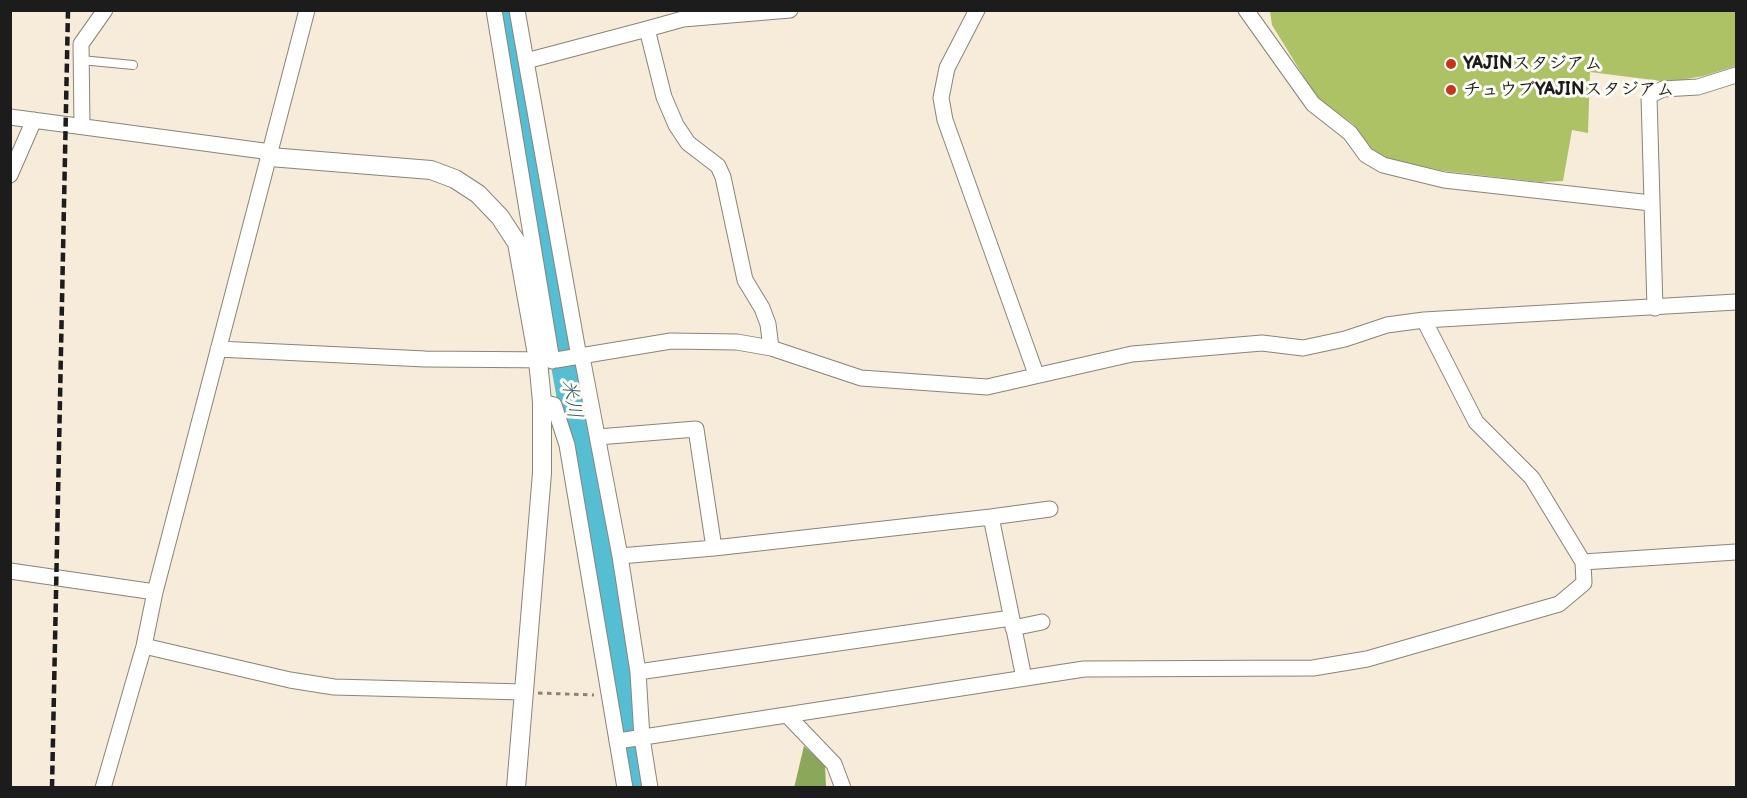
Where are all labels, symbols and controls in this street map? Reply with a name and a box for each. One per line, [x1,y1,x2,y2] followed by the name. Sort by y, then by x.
[1463,53,1602,75] place label: YAJINスタジアム
[1444,57,1458,71] marker: YAJINスタジアム
[1463,79,1674,101] place label: チュウブYAJINスタジアム
[1444,83,1458,97] marker: チュウブYAJINスタジアム
[556,377,586,421] water label: 米川

